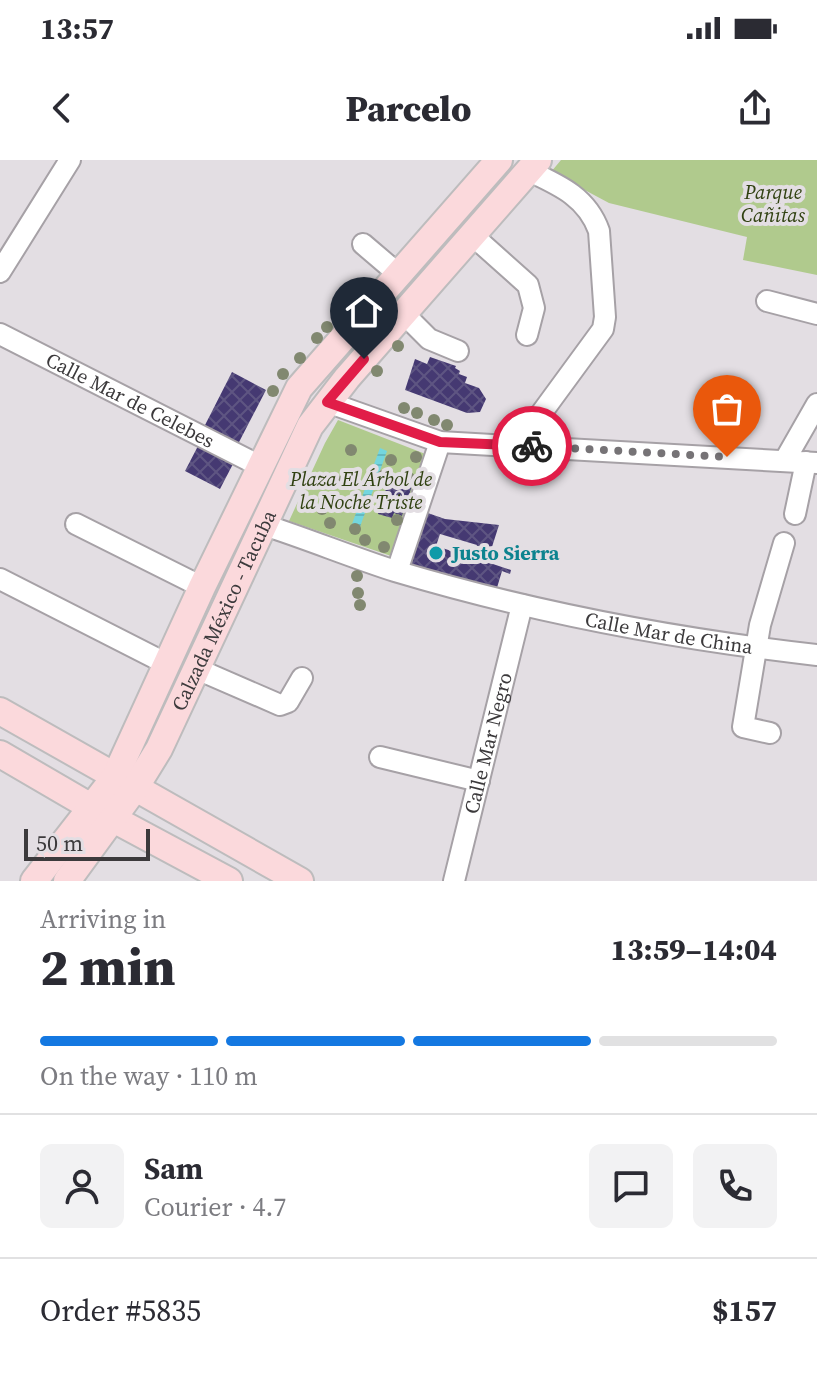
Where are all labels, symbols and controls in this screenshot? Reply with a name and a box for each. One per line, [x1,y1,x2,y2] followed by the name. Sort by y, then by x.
[40,8,114,49] text: 13:57
[345,84,472,133] text: Parcelo
[40,86,84,130] icon: back
[733,86,777,130] icon: share
[741,178,806,229] park label: Parque Cañitas
[330,277,398,359] pin
[342,289,386,333] icon: home
[41,346,219,455] street label: Calle Mar de Celebes
[693,375,761,457] pin
[705,387,749,431] icon: bag
[492,406,572,486] courier
[510,424,554,468] icon: bike
[289,465,432,516] park label: Plaza El Árbol de la Noche Triste
[165,505,283,716] street label: Calzada México - Tacuba
[450,539,560,567] place label: Justo Sierra
[427,544,445,562] marker: Justo Sierra
[583,605,755,661] street label: Calle Mar de China
[457,669,519,817] street label: Calle Mar Negro
[24,825,150,861] scale bar
[36,828,83,858] text: 50 m
[40,901,166,937] text: Arriving in
[610,929,777,970] text: 13:59–14:04
[40,931,176,1002] text: 2 min
[40,1058,258,1094] text: On the way · 110 m
[40,1144,124,1228] button: person
[589,1144,673,1228] button: chat
[693,1144,777,1228] button: phone
[144,1148,203,1189] text: Sam
[144,1189,286,1225] text: Courier · 4.7
[40,1290,201,1331] text: Order #5835
[712,1290,777,1331] text: $157

